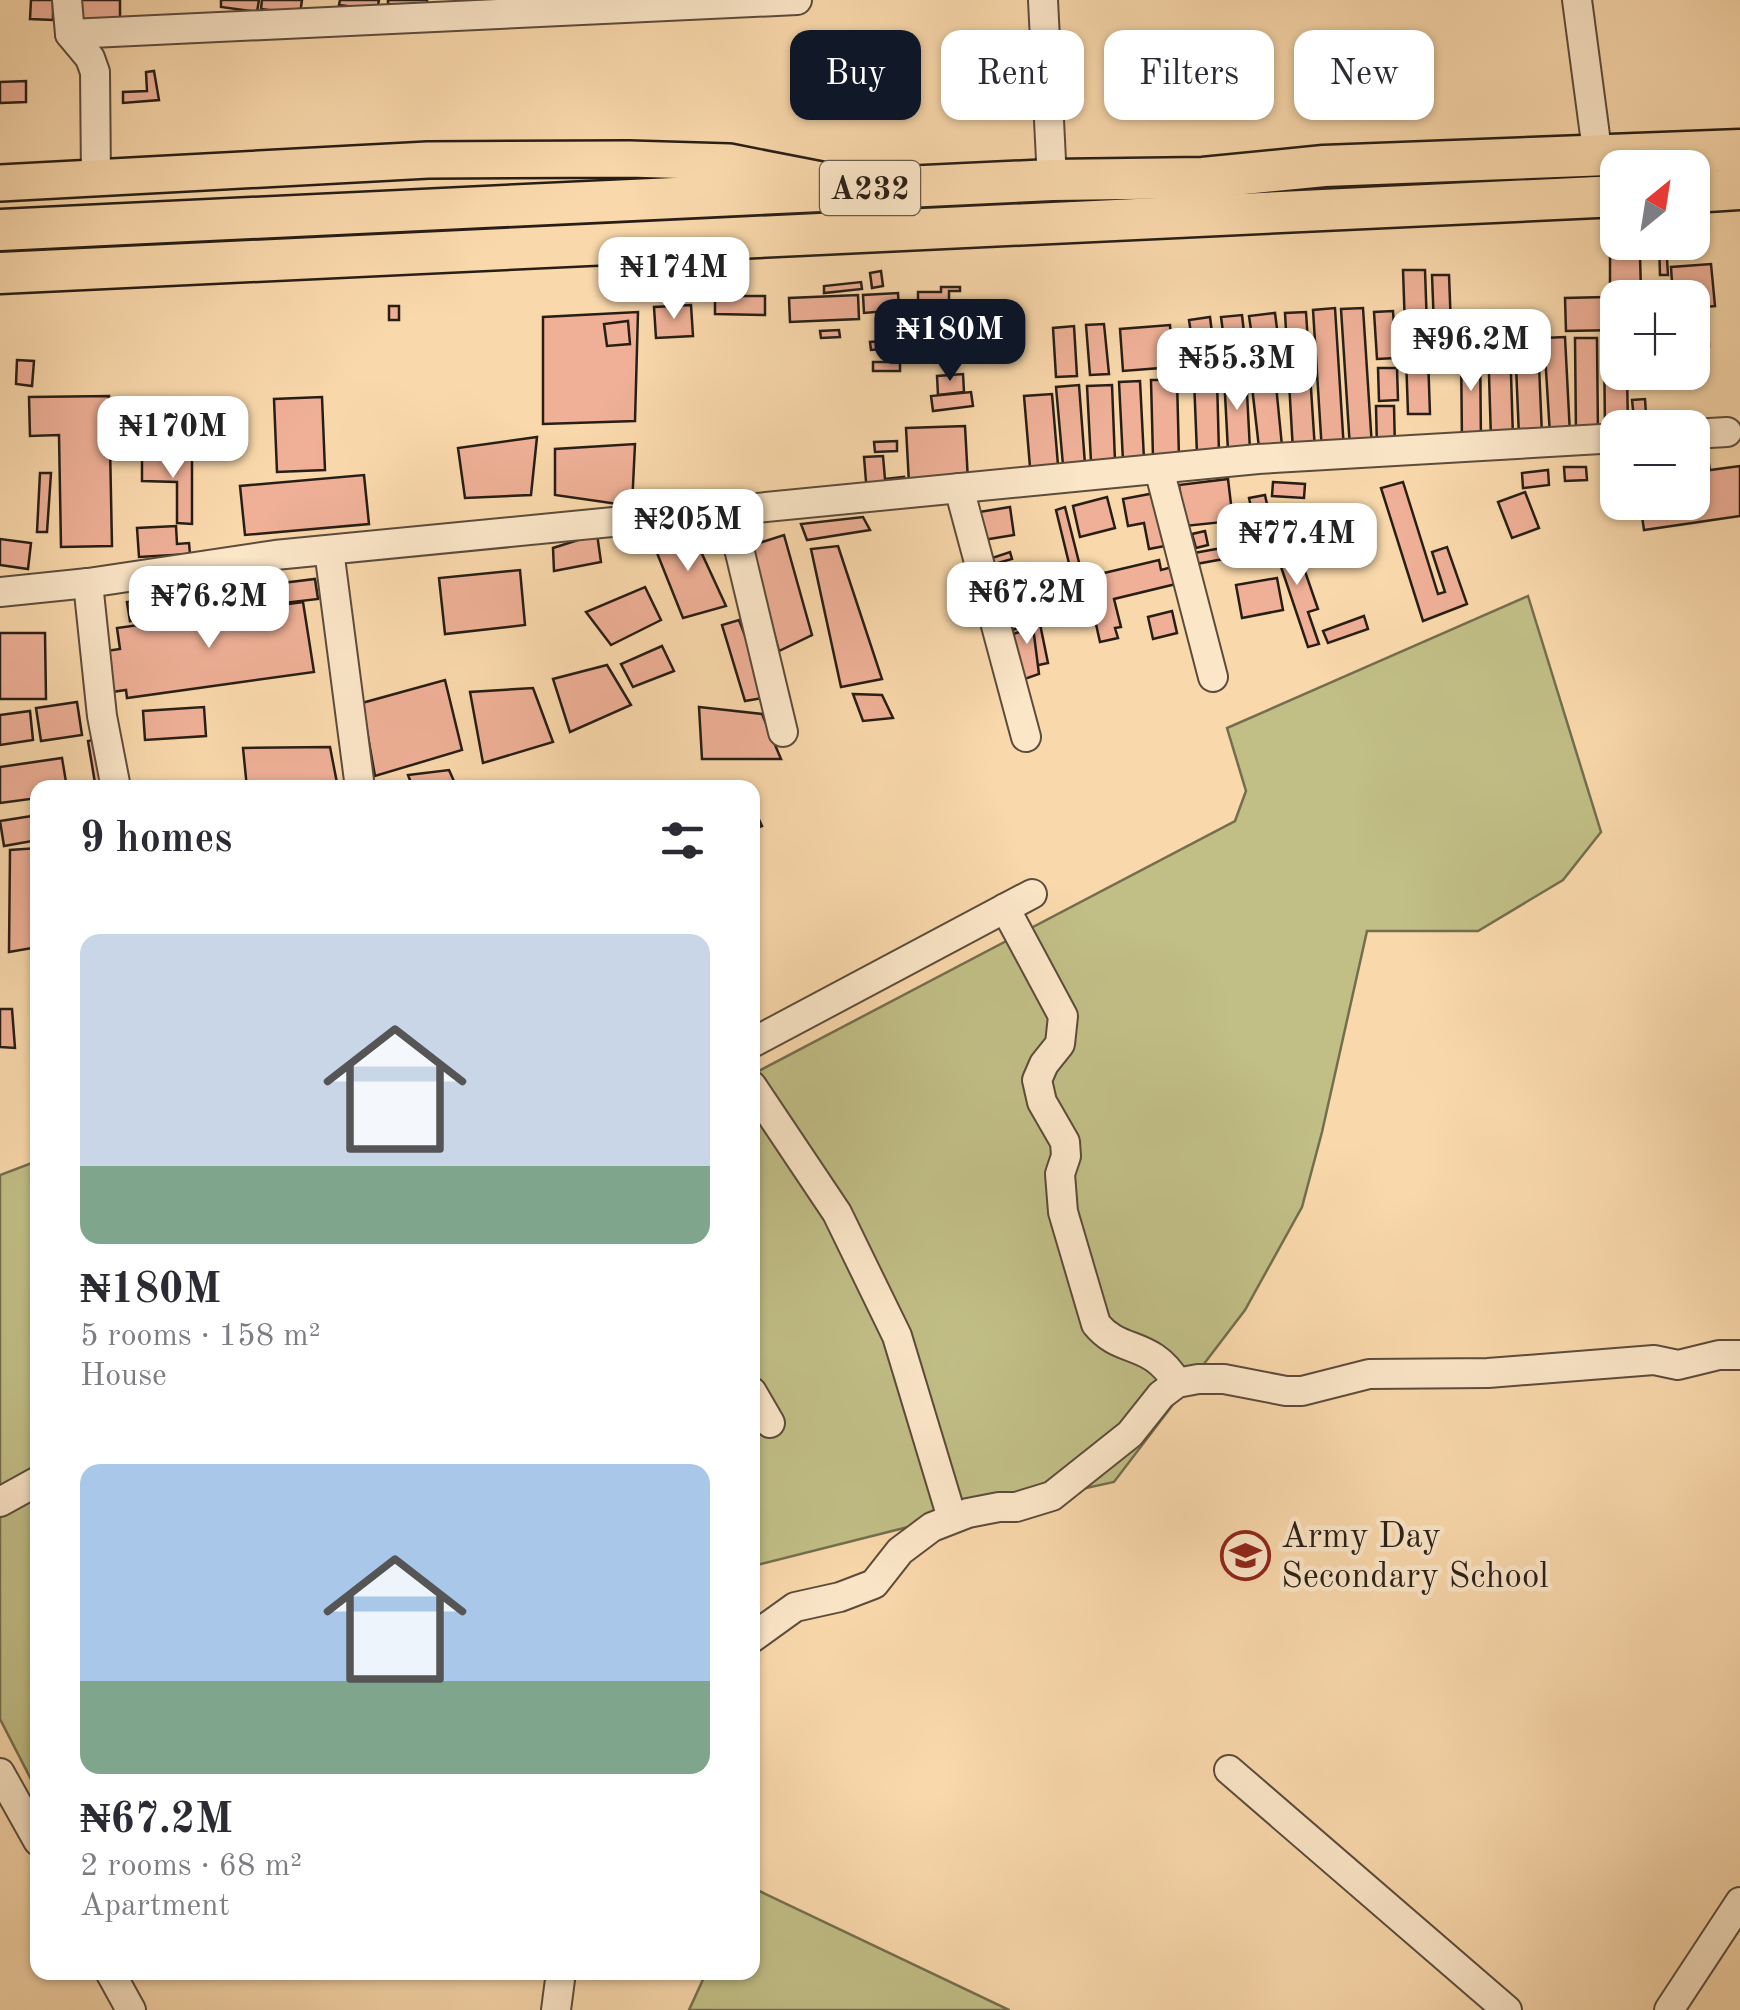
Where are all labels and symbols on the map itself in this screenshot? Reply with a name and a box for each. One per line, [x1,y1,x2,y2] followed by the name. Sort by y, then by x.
[1600,150,1710,260] north arrow
[820,161,920,215] road number: A232
[604,237,744,322] pin: ₦174M
[880,299,1020,384] pin: ₦180M
[1390,309,1552,394] pin: ₦96.2M
[1156,328,1318,413] pin: ₦55.3M
[103,396,243,481] pin: ₦170M
[618,489,758,574] pin: ₦205M
[1216,503,1378,588] pin: ₦77.4M
[946,562,1108,647] pin: ₦67.2M
[128,566,290,651] pin: ₦76.2M
[1281,1520,1549,1595] place label: Army Day Secondary School
[1220,1529,1272,1581] school or university icon: Army Day Secondary School

